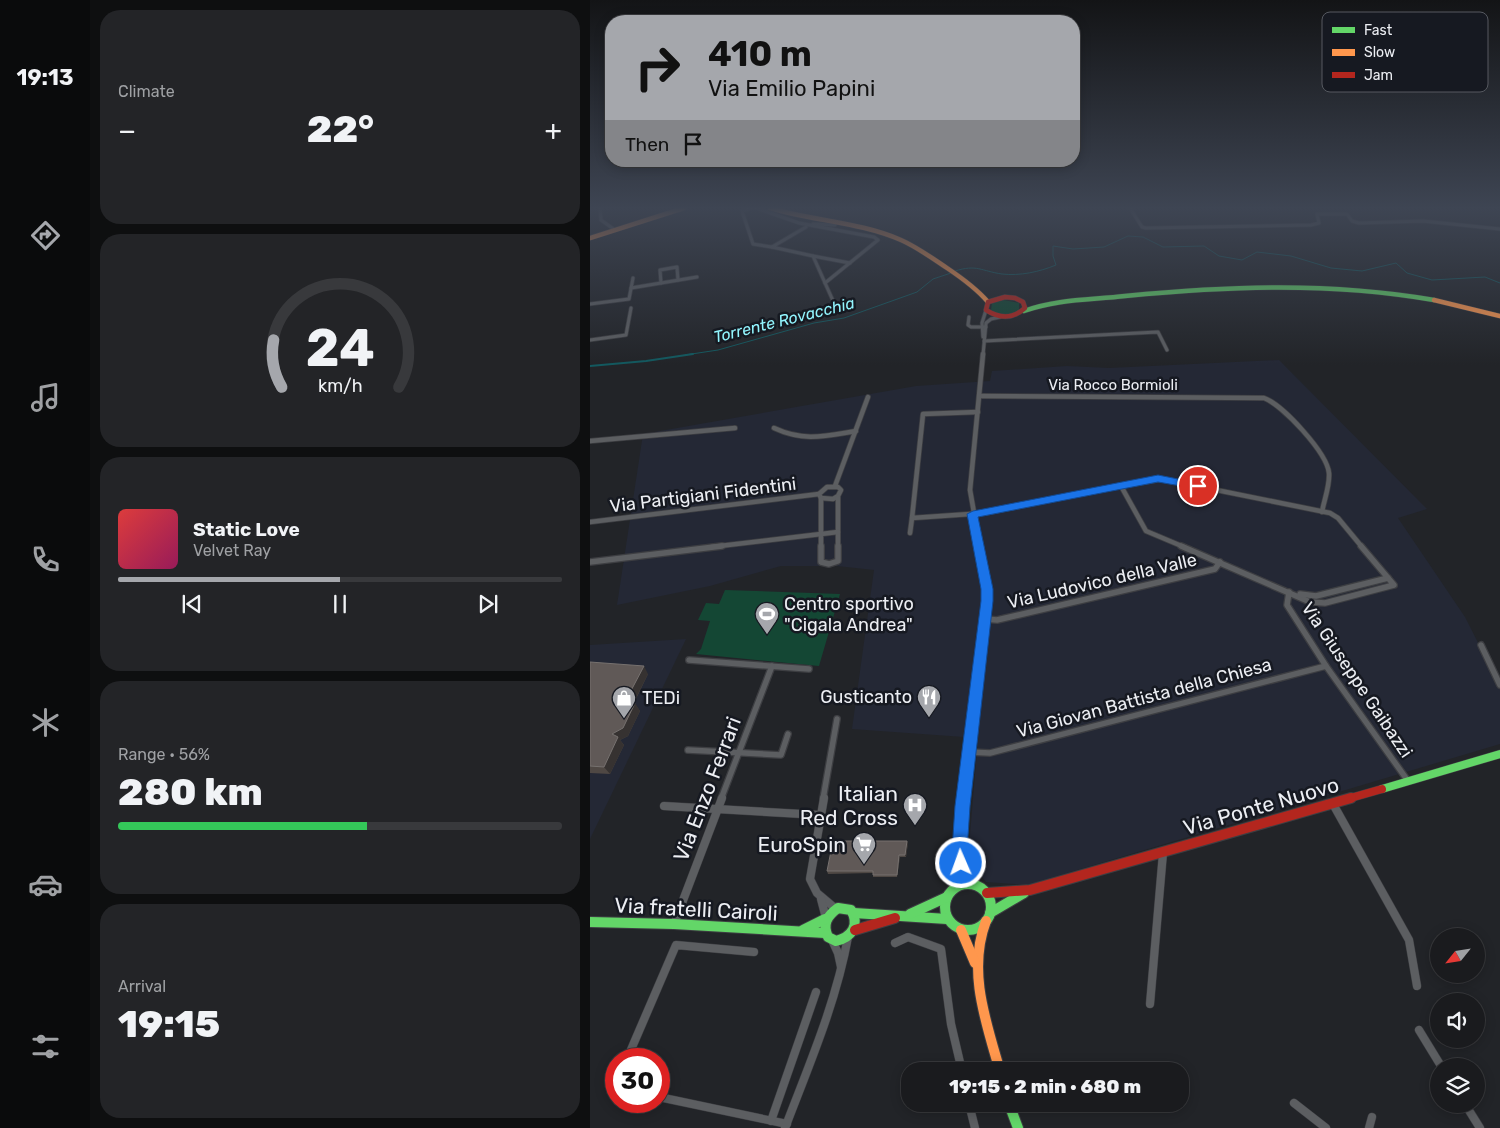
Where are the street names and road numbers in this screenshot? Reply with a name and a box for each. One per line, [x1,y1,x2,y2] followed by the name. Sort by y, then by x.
[1048,376,1178,394] street label: Via Rocco Bormioli
[608,473,798,517] street label: Via Partigiani Fidentini
[1005,548,1199,614] street label: Via Ludovico della Valle
[1297,598,1417,762] street label: Via Giuseppe Gaibazzi
[1014,653,1274,743] street label: Via Giovan Battista della Chiesa
[668,713,746,865] street label: Via Enzo Ferrari
[1180,772,1342,840] street label: Via Ponte Nuovo
[614,892,778,926] street label: Via fratelli Cairoli

